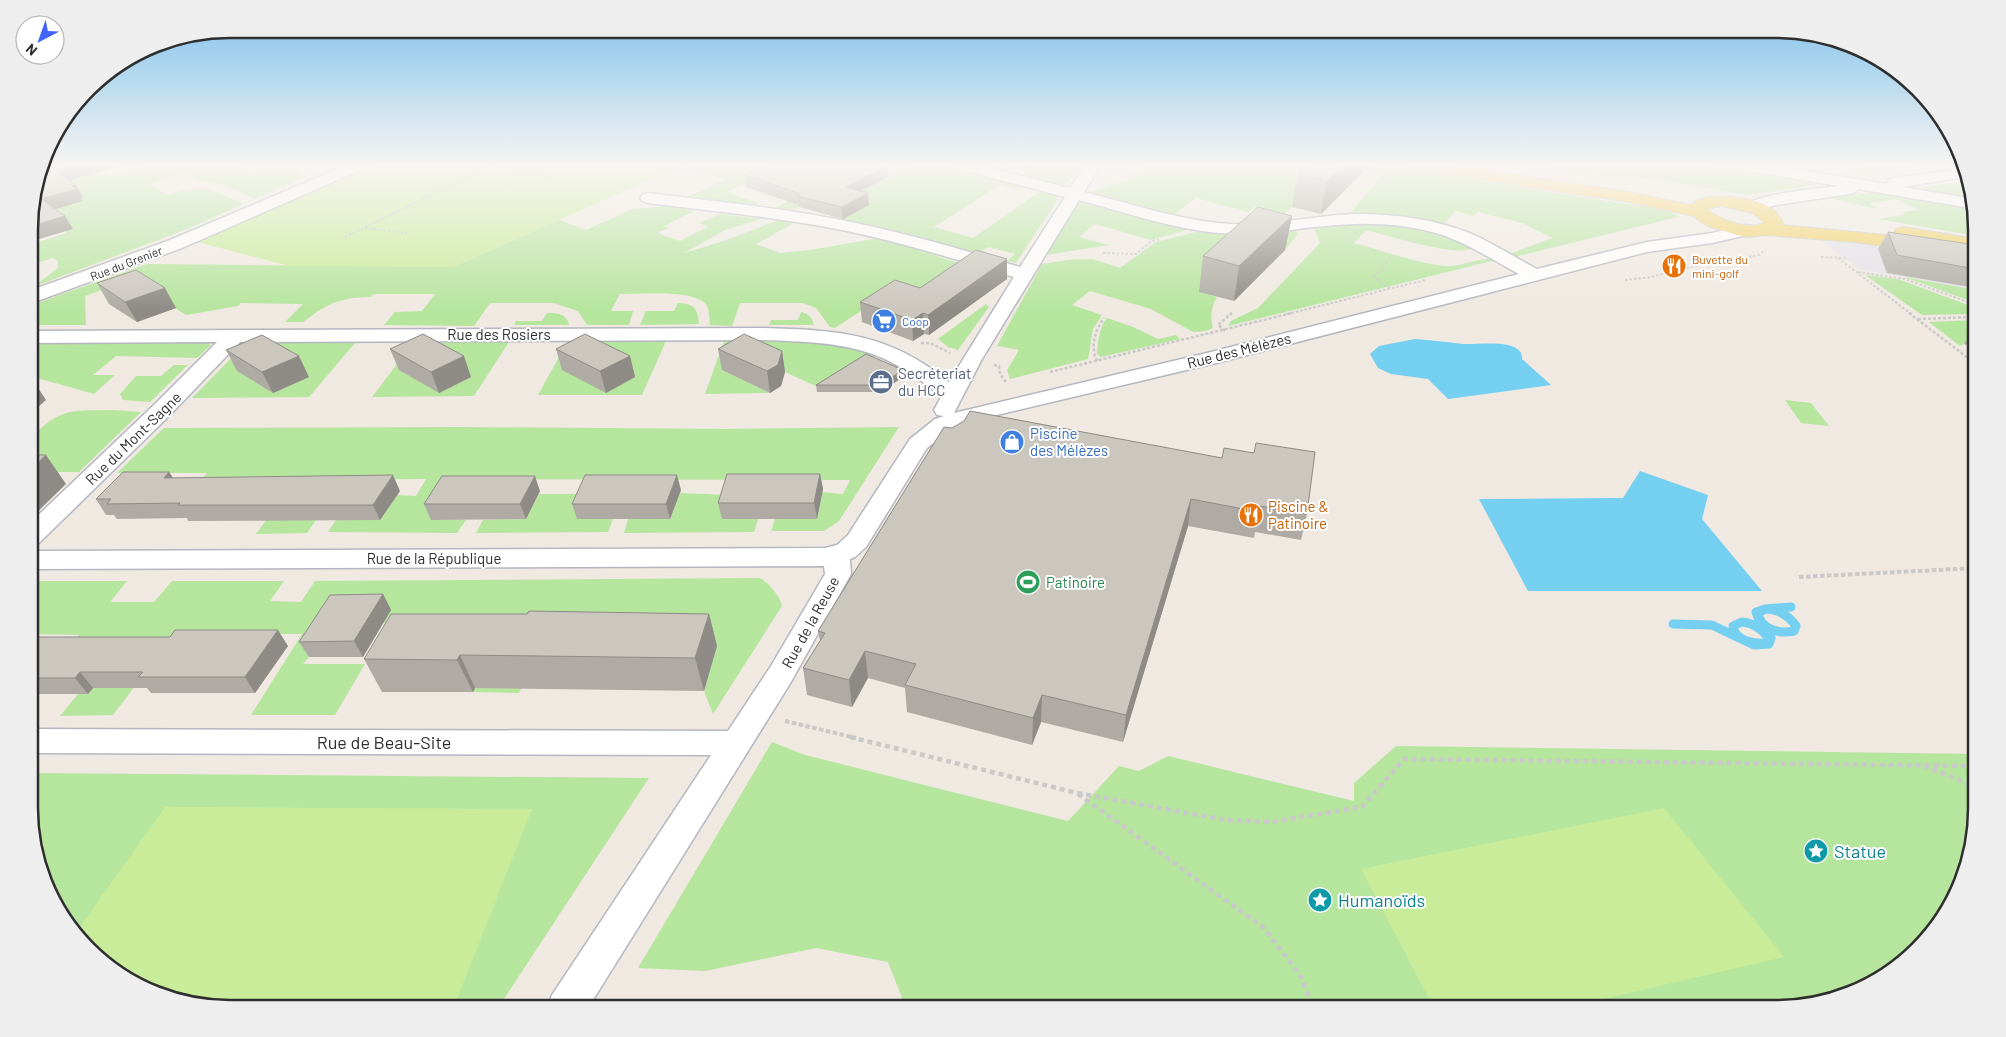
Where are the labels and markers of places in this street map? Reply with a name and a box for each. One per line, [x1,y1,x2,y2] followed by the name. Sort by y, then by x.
[1692,252,1748,280] place label: Buvette du mini-golf
[1661,253,1687,279] restaurant icon: Buvette du mini-golf
[871,308,897,334] supermarket icon: Coop
[902,314,929,328] place label: Coop
[898,364,971,399] place label: Secréteriat du HCC
[868,369,894,395] office icon: Secréteriat du HCC
[1030,424,1108,459] place label: Piscine des Mélèzes
[999,429,1025,455] shop icon: Piscine des Mélèzes
[1268,497,1328,532] place label: Piscine & Patinoire
[1238,502,1264,528] restaurant icon: Piscine & Patinoire
[1015,569,1041,595] sports icon: Patinoire
[1046,573,1105,591] place label: Patinoire
[1803,838,1829,864] place icon: Statue
[1834,840,1886,862] place label: Statue
[1307,887,1333,913] place icon: Humanoïds
[1338,889,1425,911] place label: Humanoïds

